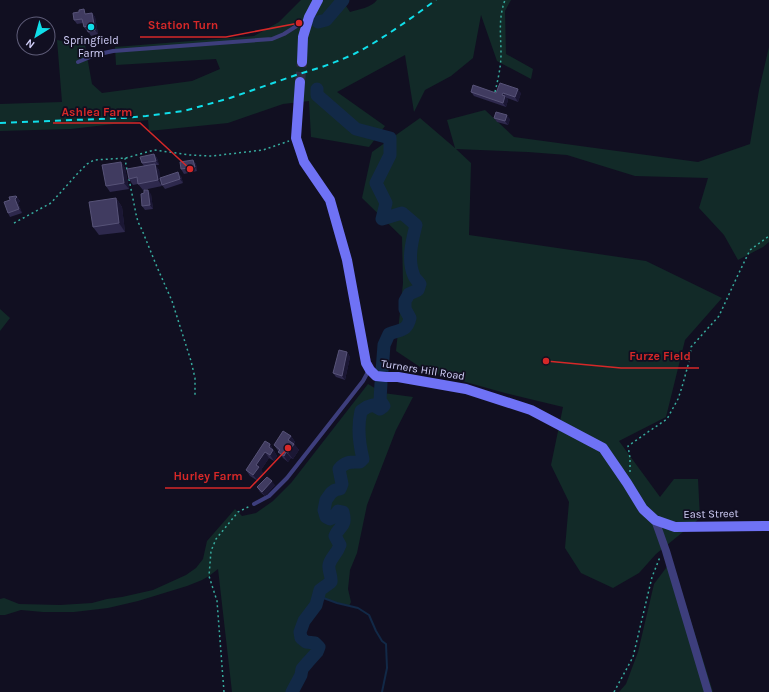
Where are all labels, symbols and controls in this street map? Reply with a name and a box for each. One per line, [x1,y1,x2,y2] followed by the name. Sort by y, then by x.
[140,13,226,37] callout: Station Turn
[16,16,56,56] north arrow
[148,18,218,32] text: Station Turn
[86,22,96,32] marker: Springfield Farm
[63,34,119,60] place label: Springfield Farm
[23,36,37,51] text: N
[53,99,140,123] callout: Ashlea Farm
[62,105,132,119] text: Ashlea Farm
[621,344,699,368] callout: Furze Field
[629,349,691,363] text: Furze Field
[380,357,466,383] street label: Turners Hill Road
[165,464,250,488] callout: Hurley Farm
[173,469,243,483] text: Hurley Farm
[683,507,739,521] street label: East Street

